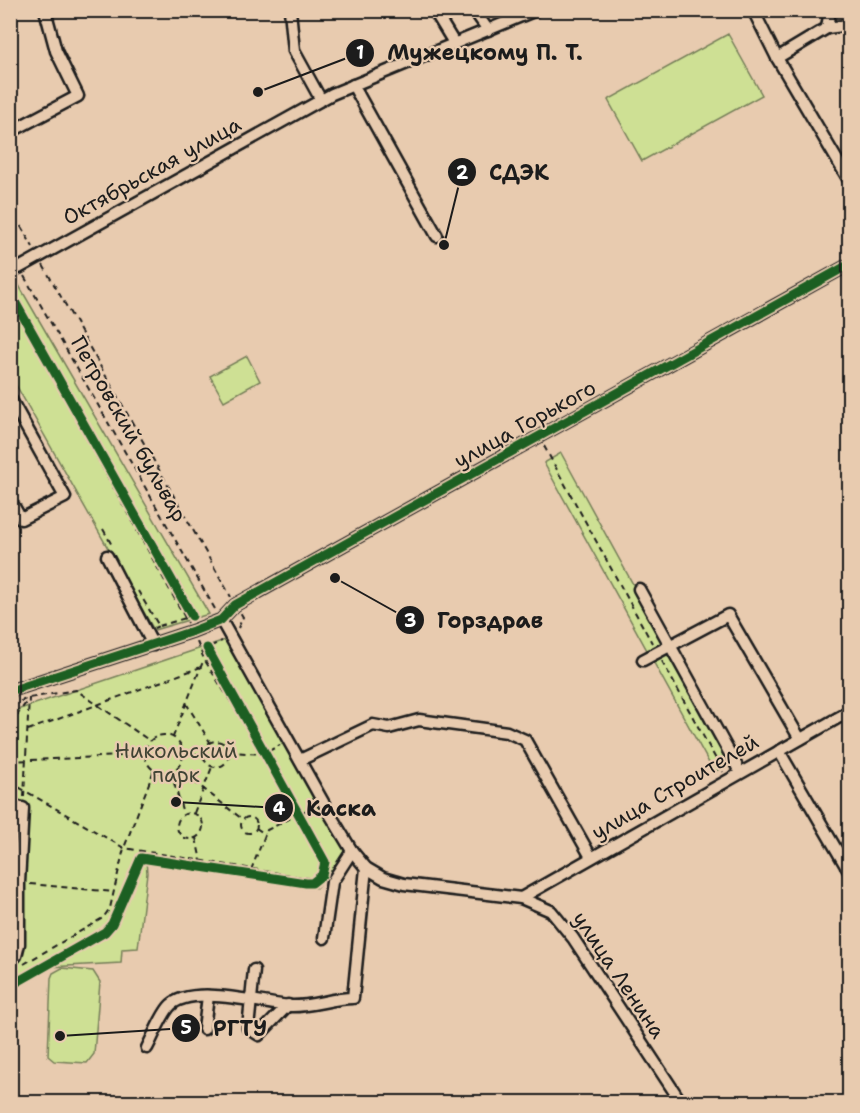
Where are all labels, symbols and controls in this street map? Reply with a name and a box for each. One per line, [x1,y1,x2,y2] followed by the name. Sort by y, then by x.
[345,33,595,73] callout: Мужецкому П. Т.
[387,38,583,67] text: Мужецкому П. Т.
[356,41,364,65] text: 1
[58,110,246,232] street label: Октябрьская улица
[447,152,561,192] callout: СДЭК
[489,158,549,187] text: СДЭК
[456,161,469,185] text: 2
[64,331,194,527] street label: Петровский бульвар
[449,373,601,475] street label: улица Горького
[395,600,554,640] callout: Горздрав
[437,606,543,635] text: Горздрав
[404,609,416,633] text: 3
[586,728,764,846] street label: улица Строителей
[115,737,238,789] park label: Никольский парк
[264,788,388,828] callout: Каска
[306,794,376,823] text: Каска
[273,797,286,821] text: 4
[566,906,672,1044] street label: улица Ленина
[171,1008,279,1048] callout: РГТУ
[213,1014,267,1043] text: РГТУ
[180,1016,192,1040] text: 5

